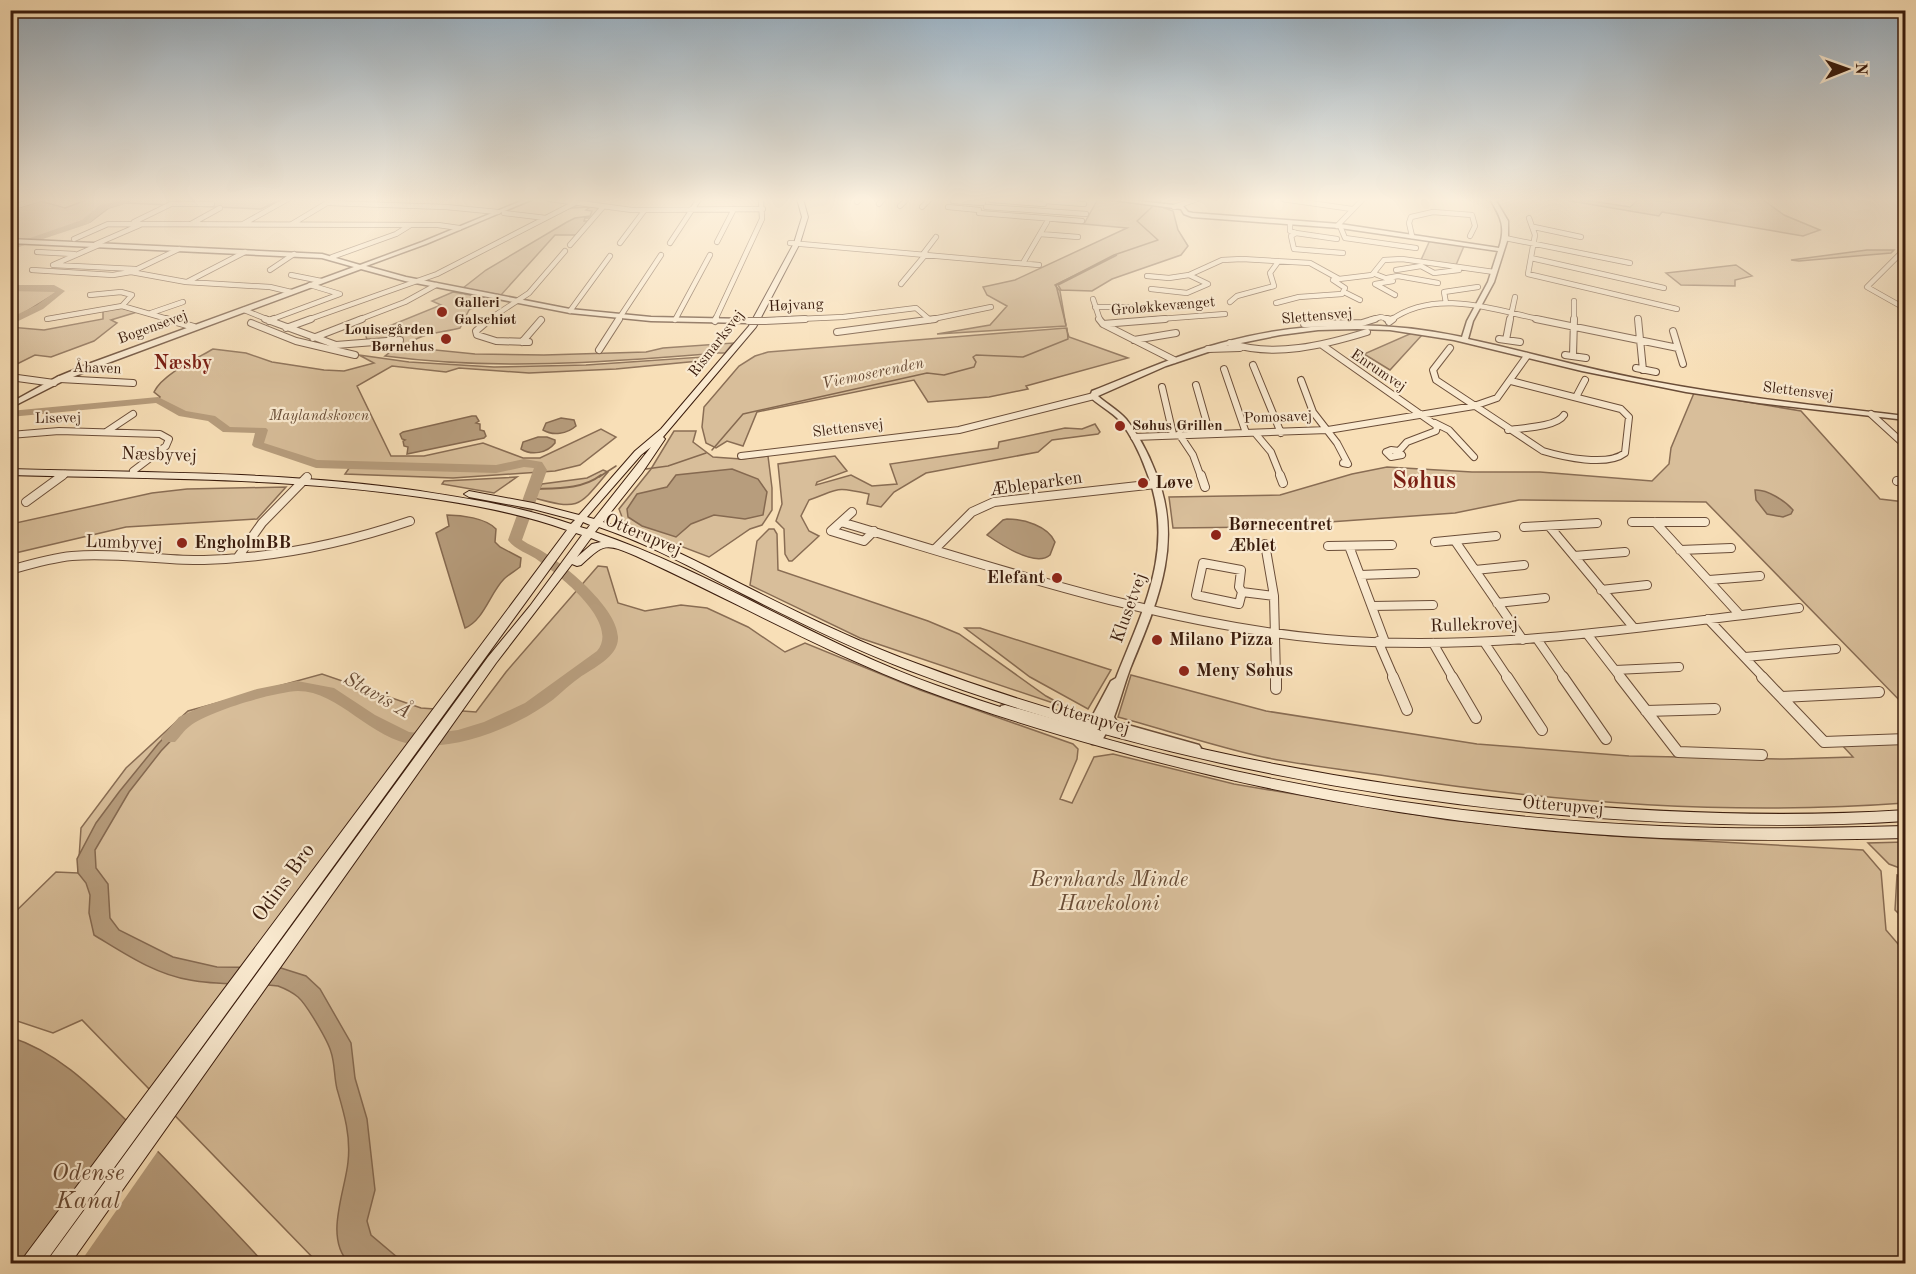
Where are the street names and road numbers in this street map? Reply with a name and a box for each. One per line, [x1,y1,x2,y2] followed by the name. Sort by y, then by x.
[1110,295,1216,319] street label: Groløkkevænget
[768,297,824,315] street label: Højvang
[1281,306,1353,328] street label: Slettensvej
[116,308,190,348] street label: Bogensevej
[686,308,748,380] street label: Rismarksvej
[1348,347,1408,395] street label: Enrumvej
[72,357,122,377] street label: Åhaven
[1762,380,1834,404] street label: Slettensvej
[1243,409,1313,427] street label: Pomosavej
[35,411,81,427] street label: Lisevej
[812,417,884,441] street label: Slettensvej
[121,445,197,465] street label: Næsbyvej
[989,469,1084,499] street label: Æbleparken
[602,511,684,559] street label: Otterupvej
[85,533,163,553] street label: Lumbyvej
[1108,571,1150,645] street label: Klusetvej
[1430,614,1518,636] street label: Rullekrovej
[1048,698,1132,738] street label: Otterupvej
[1521,793,1605,819] street label: Otterupvej
[249,840,319,926] street label: Odins Bro

